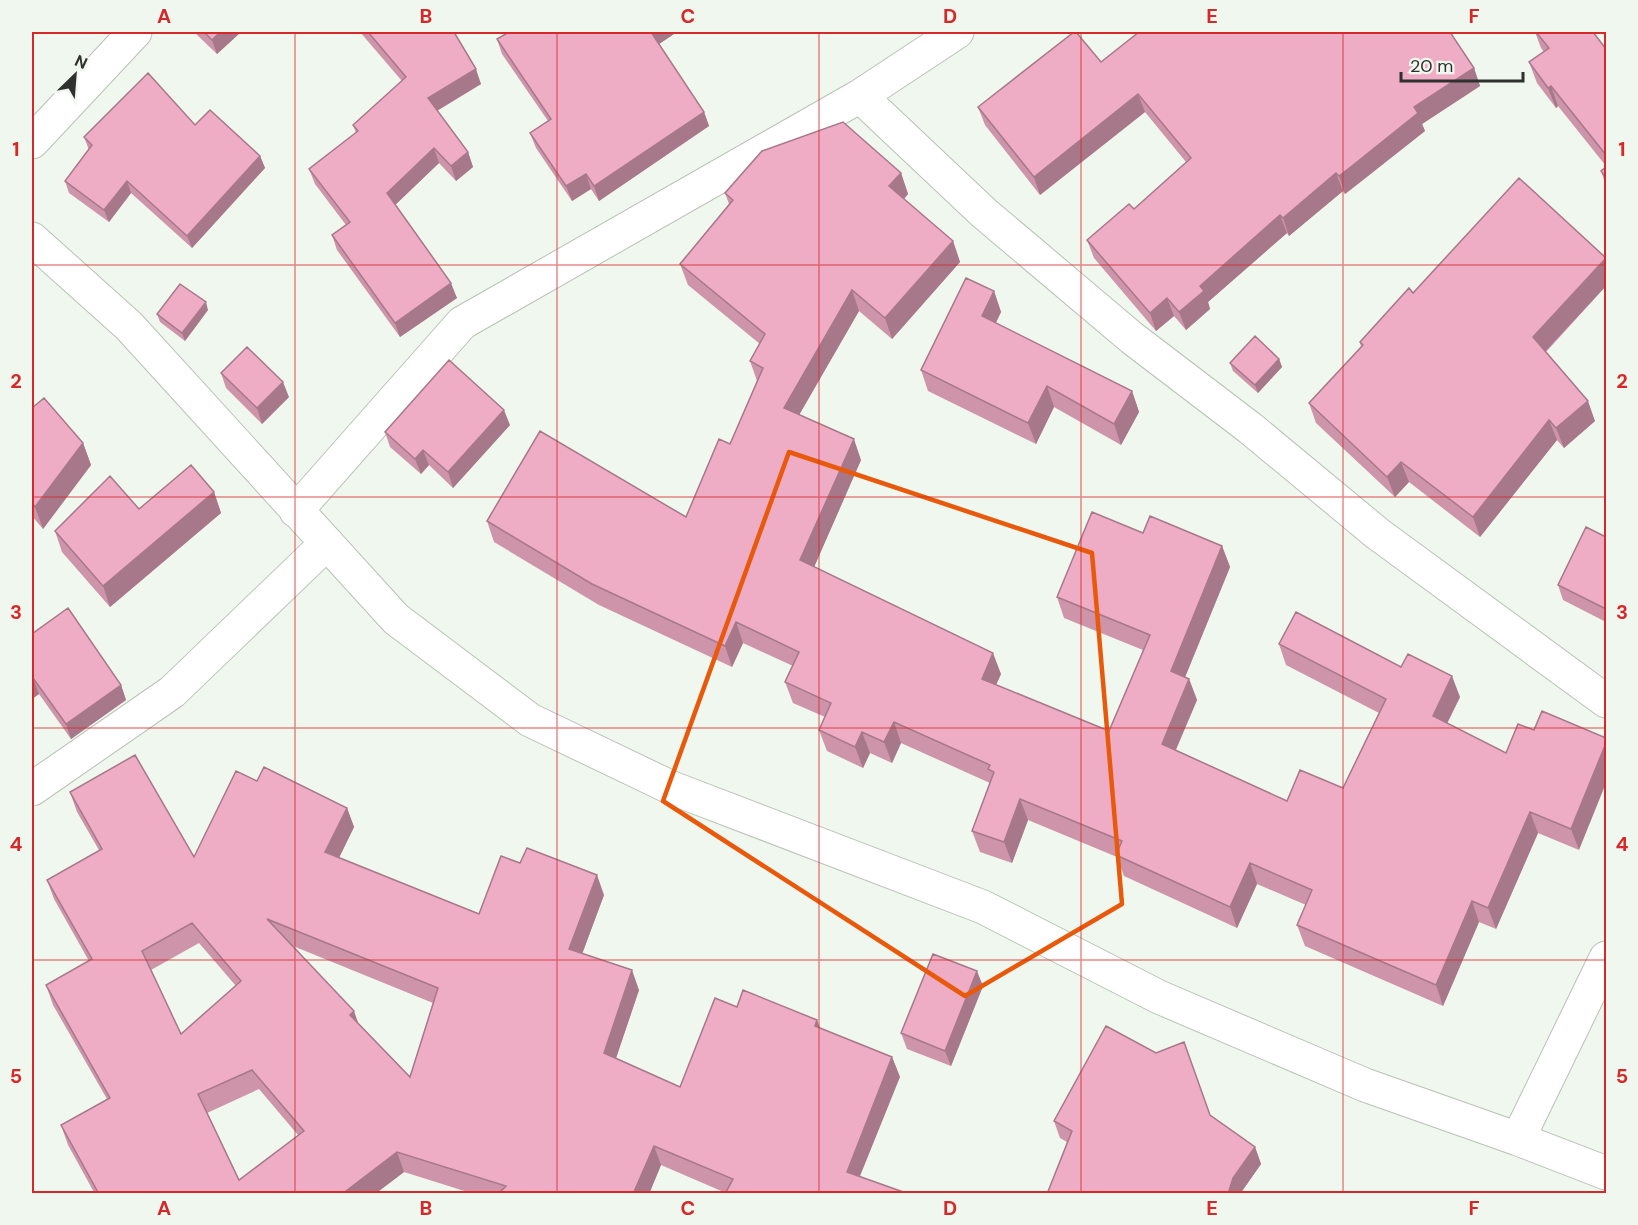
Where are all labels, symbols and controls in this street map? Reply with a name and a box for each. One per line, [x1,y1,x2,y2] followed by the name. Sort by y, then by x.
[157,3,171,29] text: A
[420,3,432,29] text: B
[681,3,695,29] text: C
[943,3,957,29] text: D
[1206,3,1218,29] text: E
[1468,3,1480,29] text: F
[45,45,105,105] north arrow
[1401,45,1522,83] scale bar
[71,50,91,74] text: N
[1410,54,1453,78] text: 20 m
[12,136,20,162] text: 1
[1618,136,1626,162] text: 1
[10,368,22,394] text: 2
[1616,368,1628,394] text: 2
[10,599,22,625] text: 3
[1616,599,1628,625] text: 3
[10,831,23,857] text: 4
[1616,831,1629,857] text: 4
[10,1063,22,1089] text: 5
[1616,1063,1628,1089] text: 5
[157,1195,171,1221] text: A
[420,1195,432,1221] text: B
[681,1195,695,1221] text: C
[943,1195,957,1221] text: D
[1206,1195,1218,1221] text: E
[1468,1195,1480,1221] text: F

